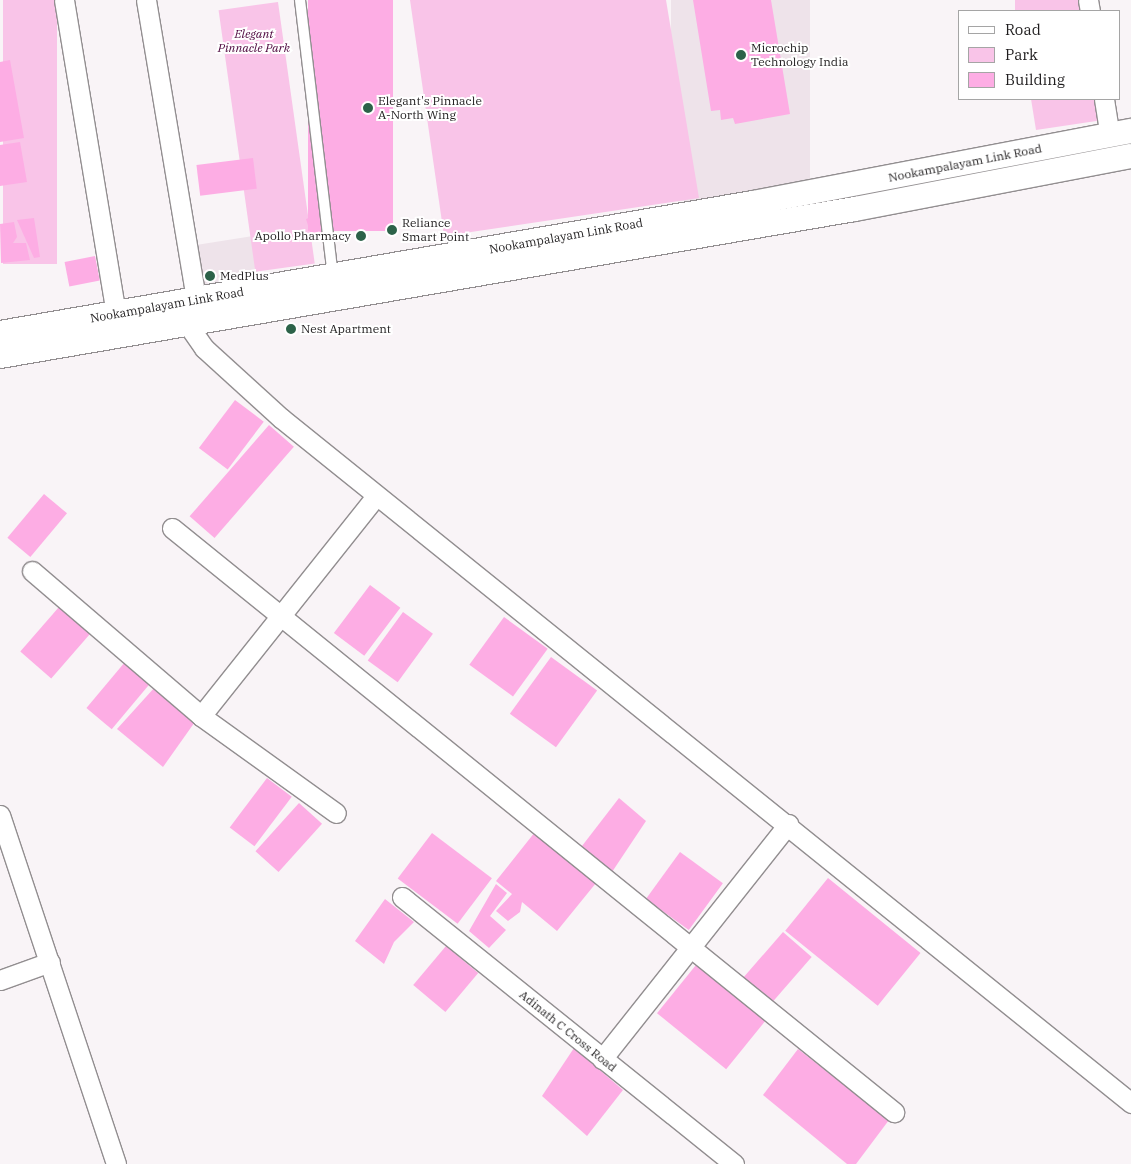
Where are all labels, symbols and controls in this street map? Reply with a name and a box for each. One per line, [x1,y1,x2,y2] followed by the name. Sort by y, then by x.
[958,10,1121,100] legend
[1005,20,1041,39] text: Road
[218,27,290,55] park label: Elegant Pinnacle Park
[751,41,848,69] place label: Microchip Technology India
[1005,45,1038,64] text: Park
[735,49,747,61] marker: Microchip Technology India
[1005,70,1065,89] text: Building
[378,94,482,122] place label: Elegant's Pinnacle A-North Wing
[362,102,374,114] marker: Elegant's Pinnacle A-North Wing
[887,141,1043,185] street label: Nookampalayam Link Road
[488,215,644,257] street label: Nookampalayam Link Road
[402,216,469,244] place label: Reliance Smart Point
[386,224,398,236] marker: Reliance Smart Point
[254,229,351,243] place label: Apollo Pharmacy
[355,230,367,242] marker: Apollo Pharmacy
[220,269,269,283] place label: MedPlus
[204,270,216,282] marker: MedPlus
[89,284,245,326] street label: Nookampalayam Link Road
[301,322,391,336] place label: Nest Apartment
[285,323,297,335] marker: Nest Apartment
[516,987,620,1075] street label: Adinath C Cross Road

